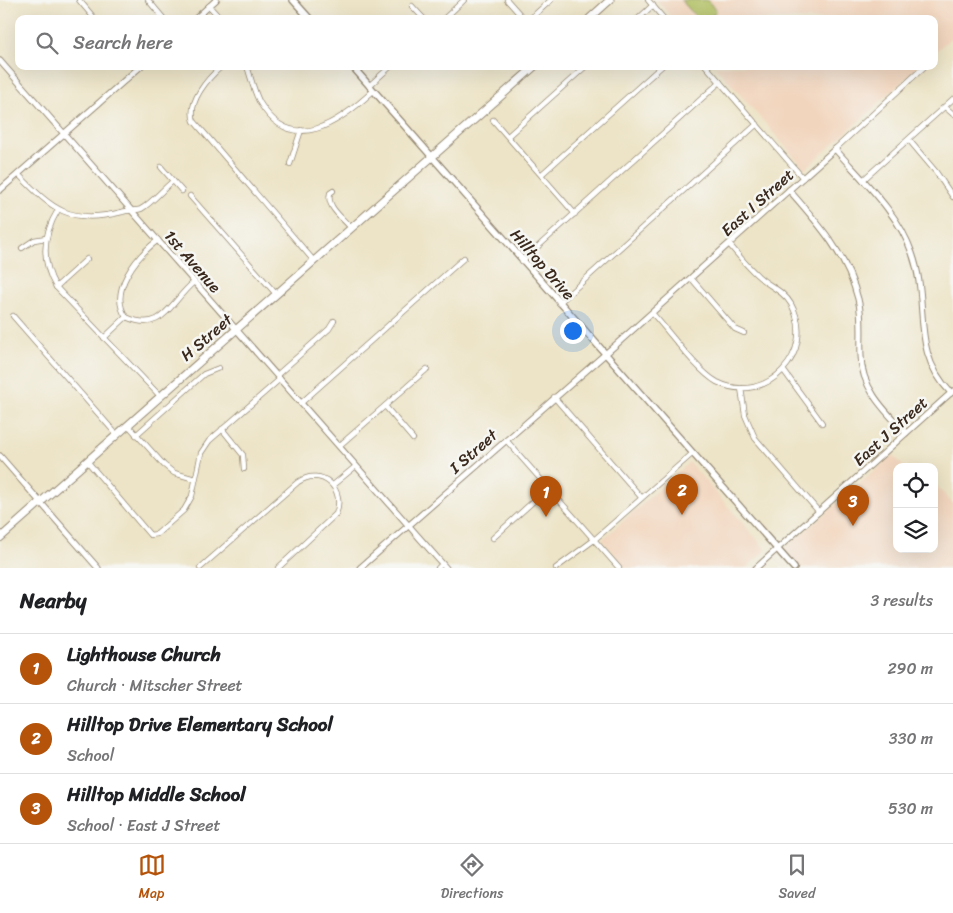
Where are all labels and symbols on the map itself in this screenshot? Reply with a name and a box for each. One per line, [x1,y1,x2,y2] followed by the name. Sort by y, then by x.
[714,161,801,244] street label: East I Street
[503,222,583,307] street label: Hilltop Drive
[157,223,229,300] street label: 1st Avenue
[173,306,240,369] street label: H Street
[560,318,586,344] your location
[846,389,935,473] street label: East J Street
[442,421,505,482] street label: I Street
[666,474,698,515] pin: 2
[530,476,562,517] pin: 1
[837,485,869,526] pin: 3

